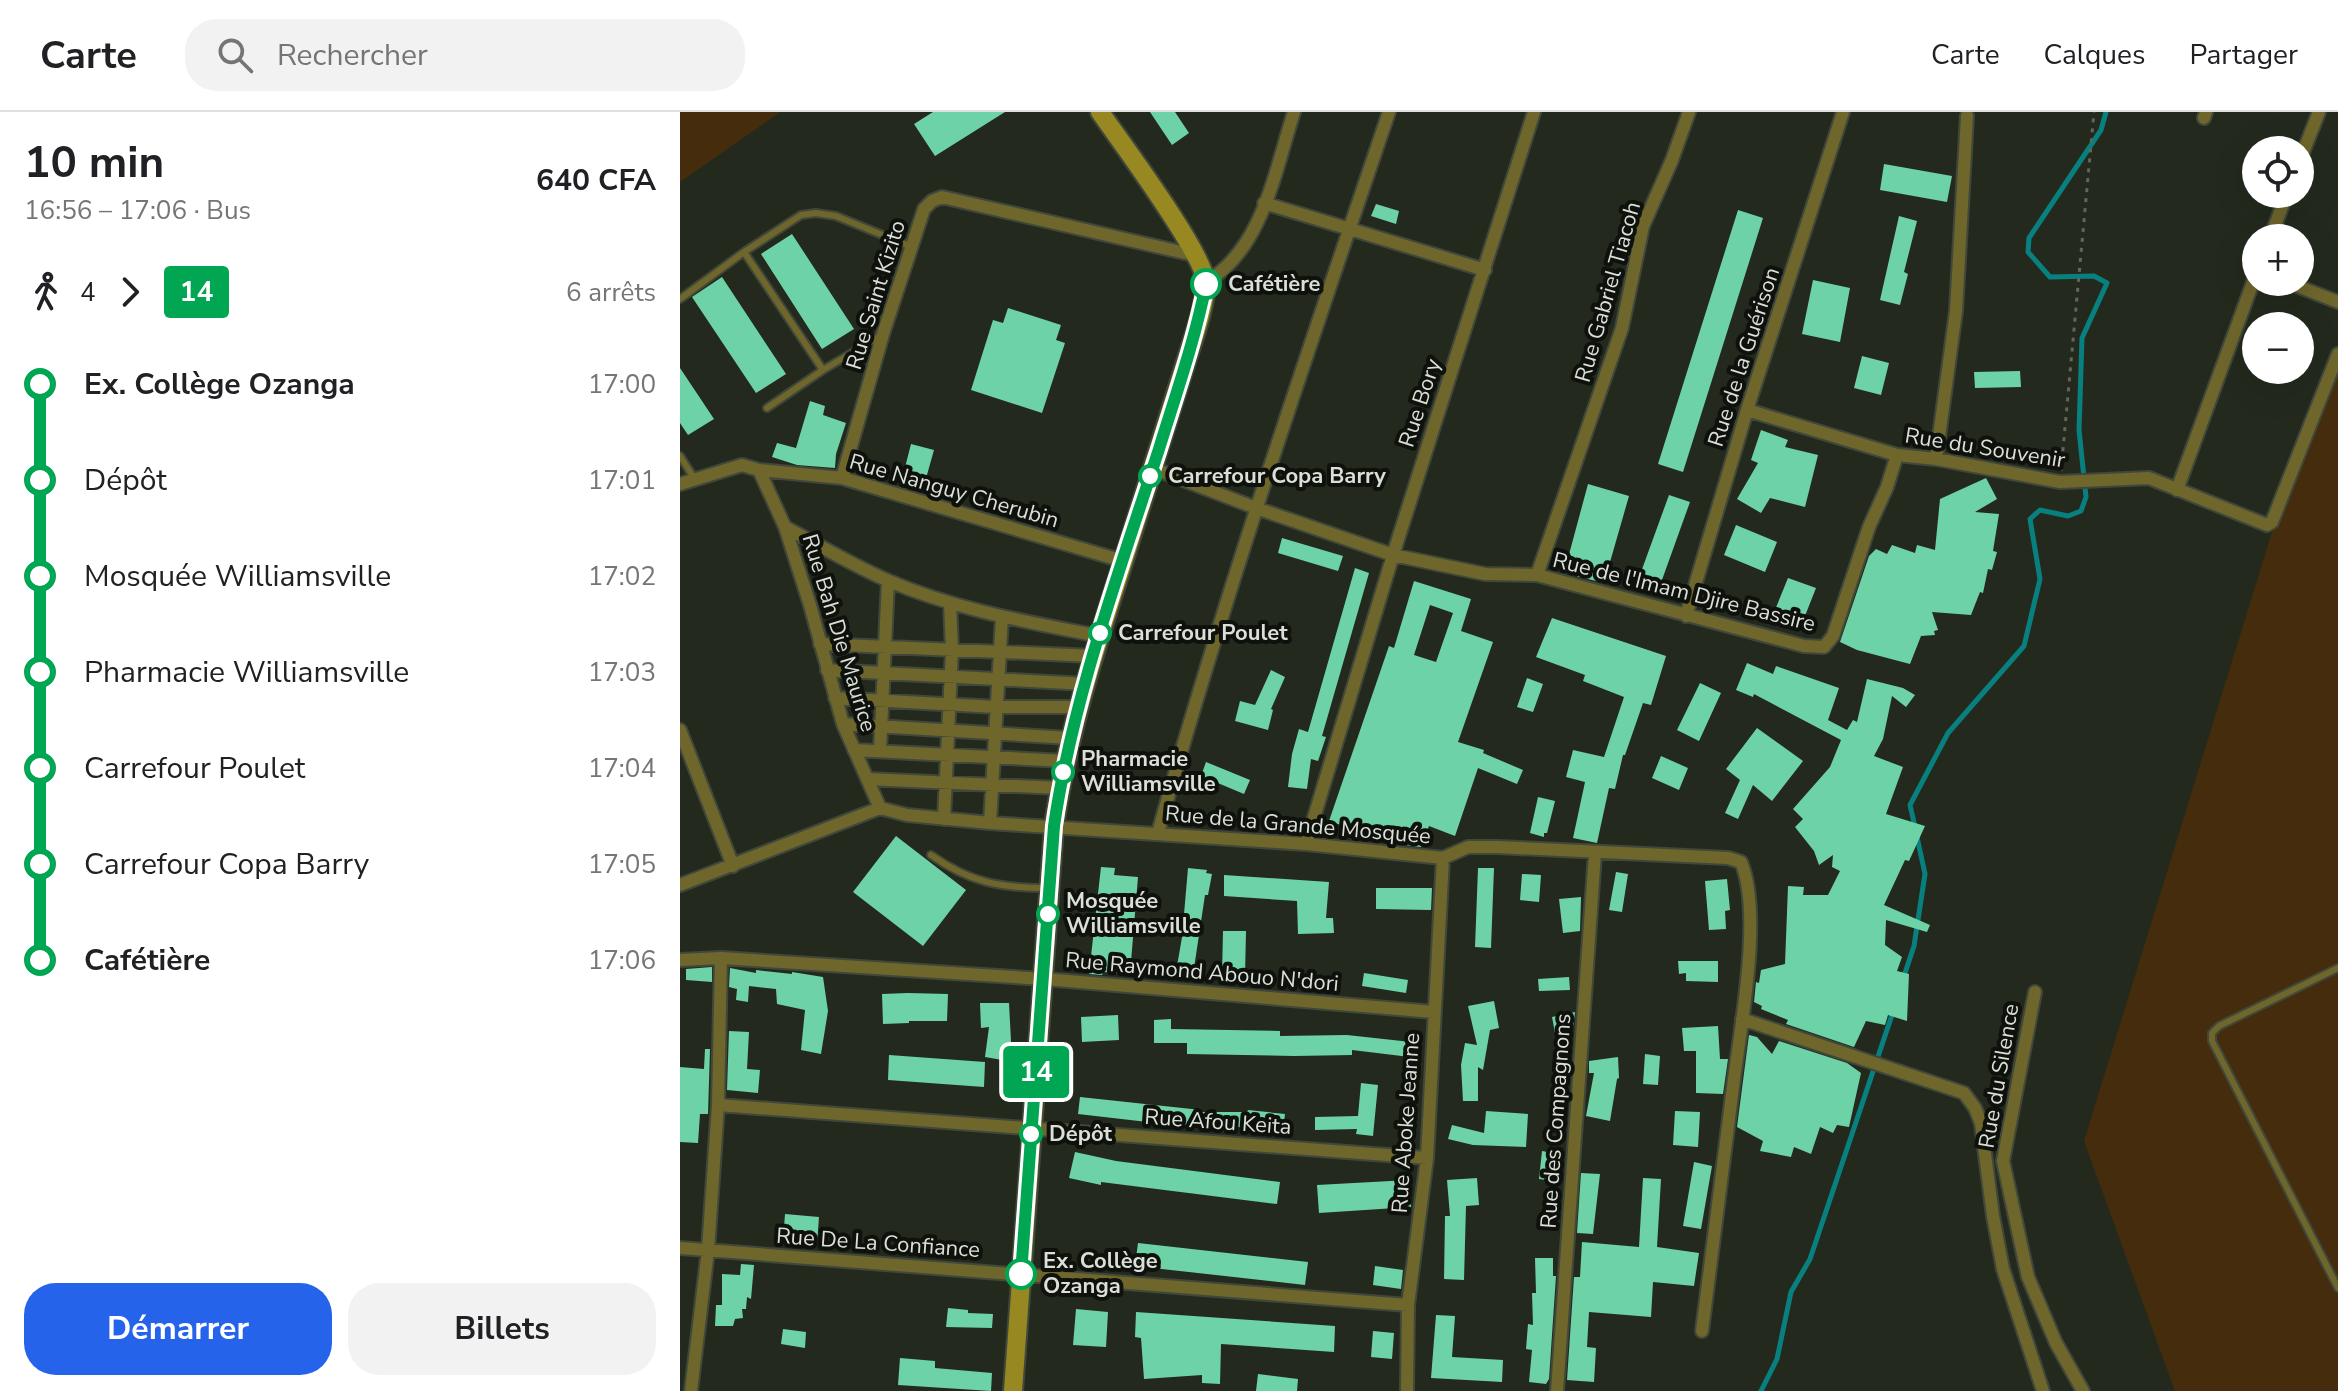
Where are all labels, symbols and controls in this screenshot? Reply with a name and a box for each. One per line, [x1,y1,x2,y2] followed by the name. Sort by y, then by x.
[185,19,745,91] search box
[40,30,137,81] text: Carte
[213,33,257,77] icon: search
[277,35,428,76] text: Rechercher
[1931,36,2000,74] text: Carte
[2044,36,2145,74] text: Calques
[2189,36,2298,74] text: Partager
[24,133,164,193] text: 10 min
[2242,136,2314,384] map controls
[2242,136,2314,208] button: locate
[536,160,656,201] text: 640 CFA
[24,193,251,228] text: 16:56 – 17:06 · Bus
[1568,198,1648,386] street label: Rue Gabriel Tiacoh
[839,217,913,373] street label: Rue Saint Kizito
[2242,224,2314,296] button: +
[1701,264,1787,450] street label: Rue de la Guérison
[1191,269,1221,299] marker: Cafétière
[1228,269,1321,299] place label: Cafétière
[24,270,68,314] icon: walk
[108,270,152,314] icon: forward
[180,273,213,311] text: 14
[80,275,96,310] text: 4
[566,275,656,310] text: 6 arrêts
[2242,312,2314,384] button: −
[1392,354,1449,451] street label: Rue Bory
[84,364,355,405] text: Ex. Collège Ozanga
[588,367,656,402] text: 17:00
[1903,421,2067,475] street label: Rue du Souvenir
[846,447,1062,535] street label: Rue Nanguy Cherubin
[84,460,167,501] text: Dépôt
[1168,461,1386,491] place label: Carrefour Copa Barry
[588,463,656,498] text: 17:01
[1139,465,1161,487] marker: Carrefour Copa Barry
[795,530,883,736] street label: Rue Bah Die Maurice
[1550,545,1818,639] street label: Rue de l'Imam Djire Bassire
[84,556,391,597] text: Mosquée Williamsville
[588,559,656,594] text: 17:02
[1118,618,1288,648] place label: Carrefour Poulet
[1089,622,1111,644] marker: Carrefour Poulet
[84,652,409,693] text: Pharmacie Williamsville
[588,655,656,690] text: 17:03
[1081,744,1216,799] place label: Pharmacie Williamsville
[84,748,305,789] text: Carrefour Poulet
[588,751,656,786] text: 17:04
[1052,761,1074,783] marker: Pharmacie Williamsville
[1164,798,1432,852] street label: Rue de la Grande Mosquée
[84,844,369,885] text: Carrefour Copa Barry
[588,847,656,882] text: 17:05
[1066,886,1201,941] place label: Mosquée Williamsville
[1037,903,1059,925] marker: Mosquée Williamsville
[84,940,210,981] text: Cafétière
[588,943,656,978] text: 17:06
[1064,945,1340,999] street label: Rue Raymond Abouo N'dori
[1972,1001,2026,1151] street label: Rue du Silence
[1534,1012,1578,1230] street label: Rue des Compagnons
[1385,1032,1427,1214] street label: Rue Aboke Jeanne
[1000,1046,1072,1098] line badge: 14
[1019,1053,1053,1091] text: 14
[1144,1102,1292,1142] street label: Rue Afou Keita
[1049,1119,1112,1149] place label: Dépôt
[1020,1123,1042,1145] marker: Dépôt
[775,1221,981,1265] street label: Rue De La Confiance
[1043,1246,1158,1301] place label: Ex. Collège Ozanga
[1006,1259,1036,1289] marker: Ex. Collège Ozanga
[24,1283,332,1375] button: Démarrer
[348,1283,656,1375] button: Billets

